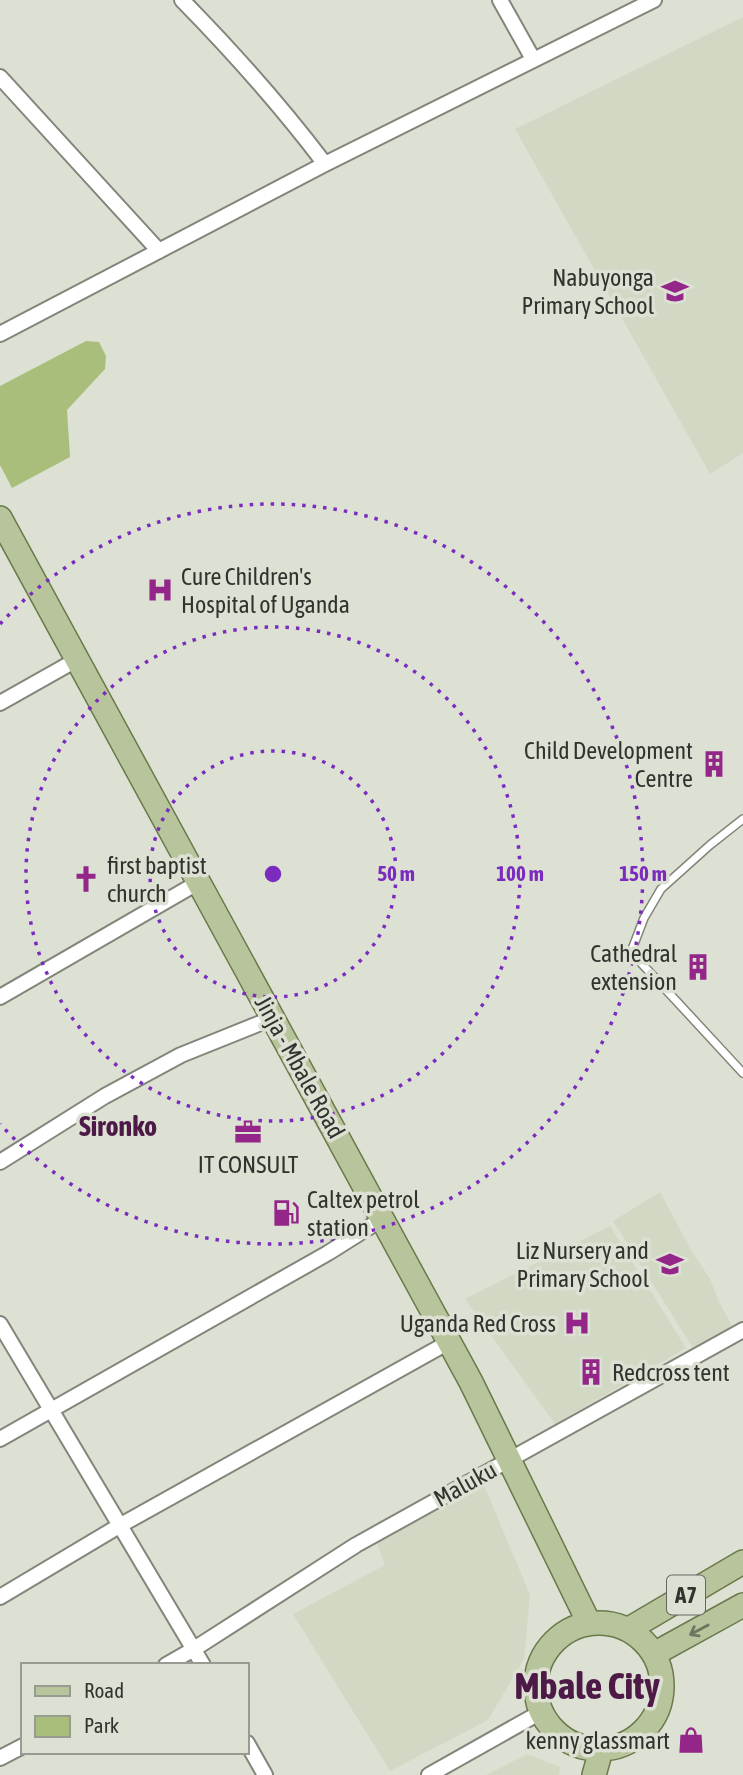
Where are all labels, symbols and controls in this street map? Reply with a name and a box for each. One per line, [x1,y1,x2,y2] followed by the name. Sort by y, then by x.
[521,264,655,319] place label: Nabuyonga Primary School
[660,276,690,306] school or university icon: Nabuyonga Primary School
[181,563,350,618] place label: Cure Children's Hospital of Uganda
[145,575,175,605] hospital icon: Cure Children's Hospital of Uganda
[524,737,693,792] place label: Child Development Centre
[699,749,729,779] building icon: Child Development Centre
[107,852,207,907] place label: first baptist church
[377,861,415,885] text: 50 m
[496,861,544,885] text: 100 m
[619,861,667,885] text: 150 m
[261,862,285,886] centre of rings
[71,864,101,894] church icon: first baptist church
[590,940,678,995] place label: Cathedral extension
[683,952,713,982] building icon: Cathedral extension
[250,991,350,1143] street label: Jinja - Mbale Road
[79,1110,157,1142] district label: Sironko
[233,1117,263,1147] office icon: IT CONSULT
[198,1151,299,1178] place label: IT CONSULT
[307,1186,420,1241] place label: Caltex petrol station
[271,1198,301,1228] fuel station icon: Caltex petrol station
[516,1237,650,1292] place label: Liz Nursery and Primary School
[655,1249,685,1279] school or university icon: Liz Nursery and Primary School
[562,1308,592,1338] hospital icon: Uganda Red Cross
[400,1310,556,1337] place label: Uganda Red Cross
[576,1357,606,1387] building icon: Redcross tent
[612,1359,730,1386] place label: Redcross tent
[429,1456,501,1512] street label: Maluku
[667,1576,705,1614] road number: A7
[689,1624,710,1638] one-way arrow
[21,1663,248,1754] legend
[514,1664,660,1707] district label: Mbale City
[84,1678,124,1702] text: Road
[84,1713,119,1737] text: Park
[676,1725,706,1755] shop icon: kenny glassmart
[526,1727,670,1754] place label: kenny glassmart

